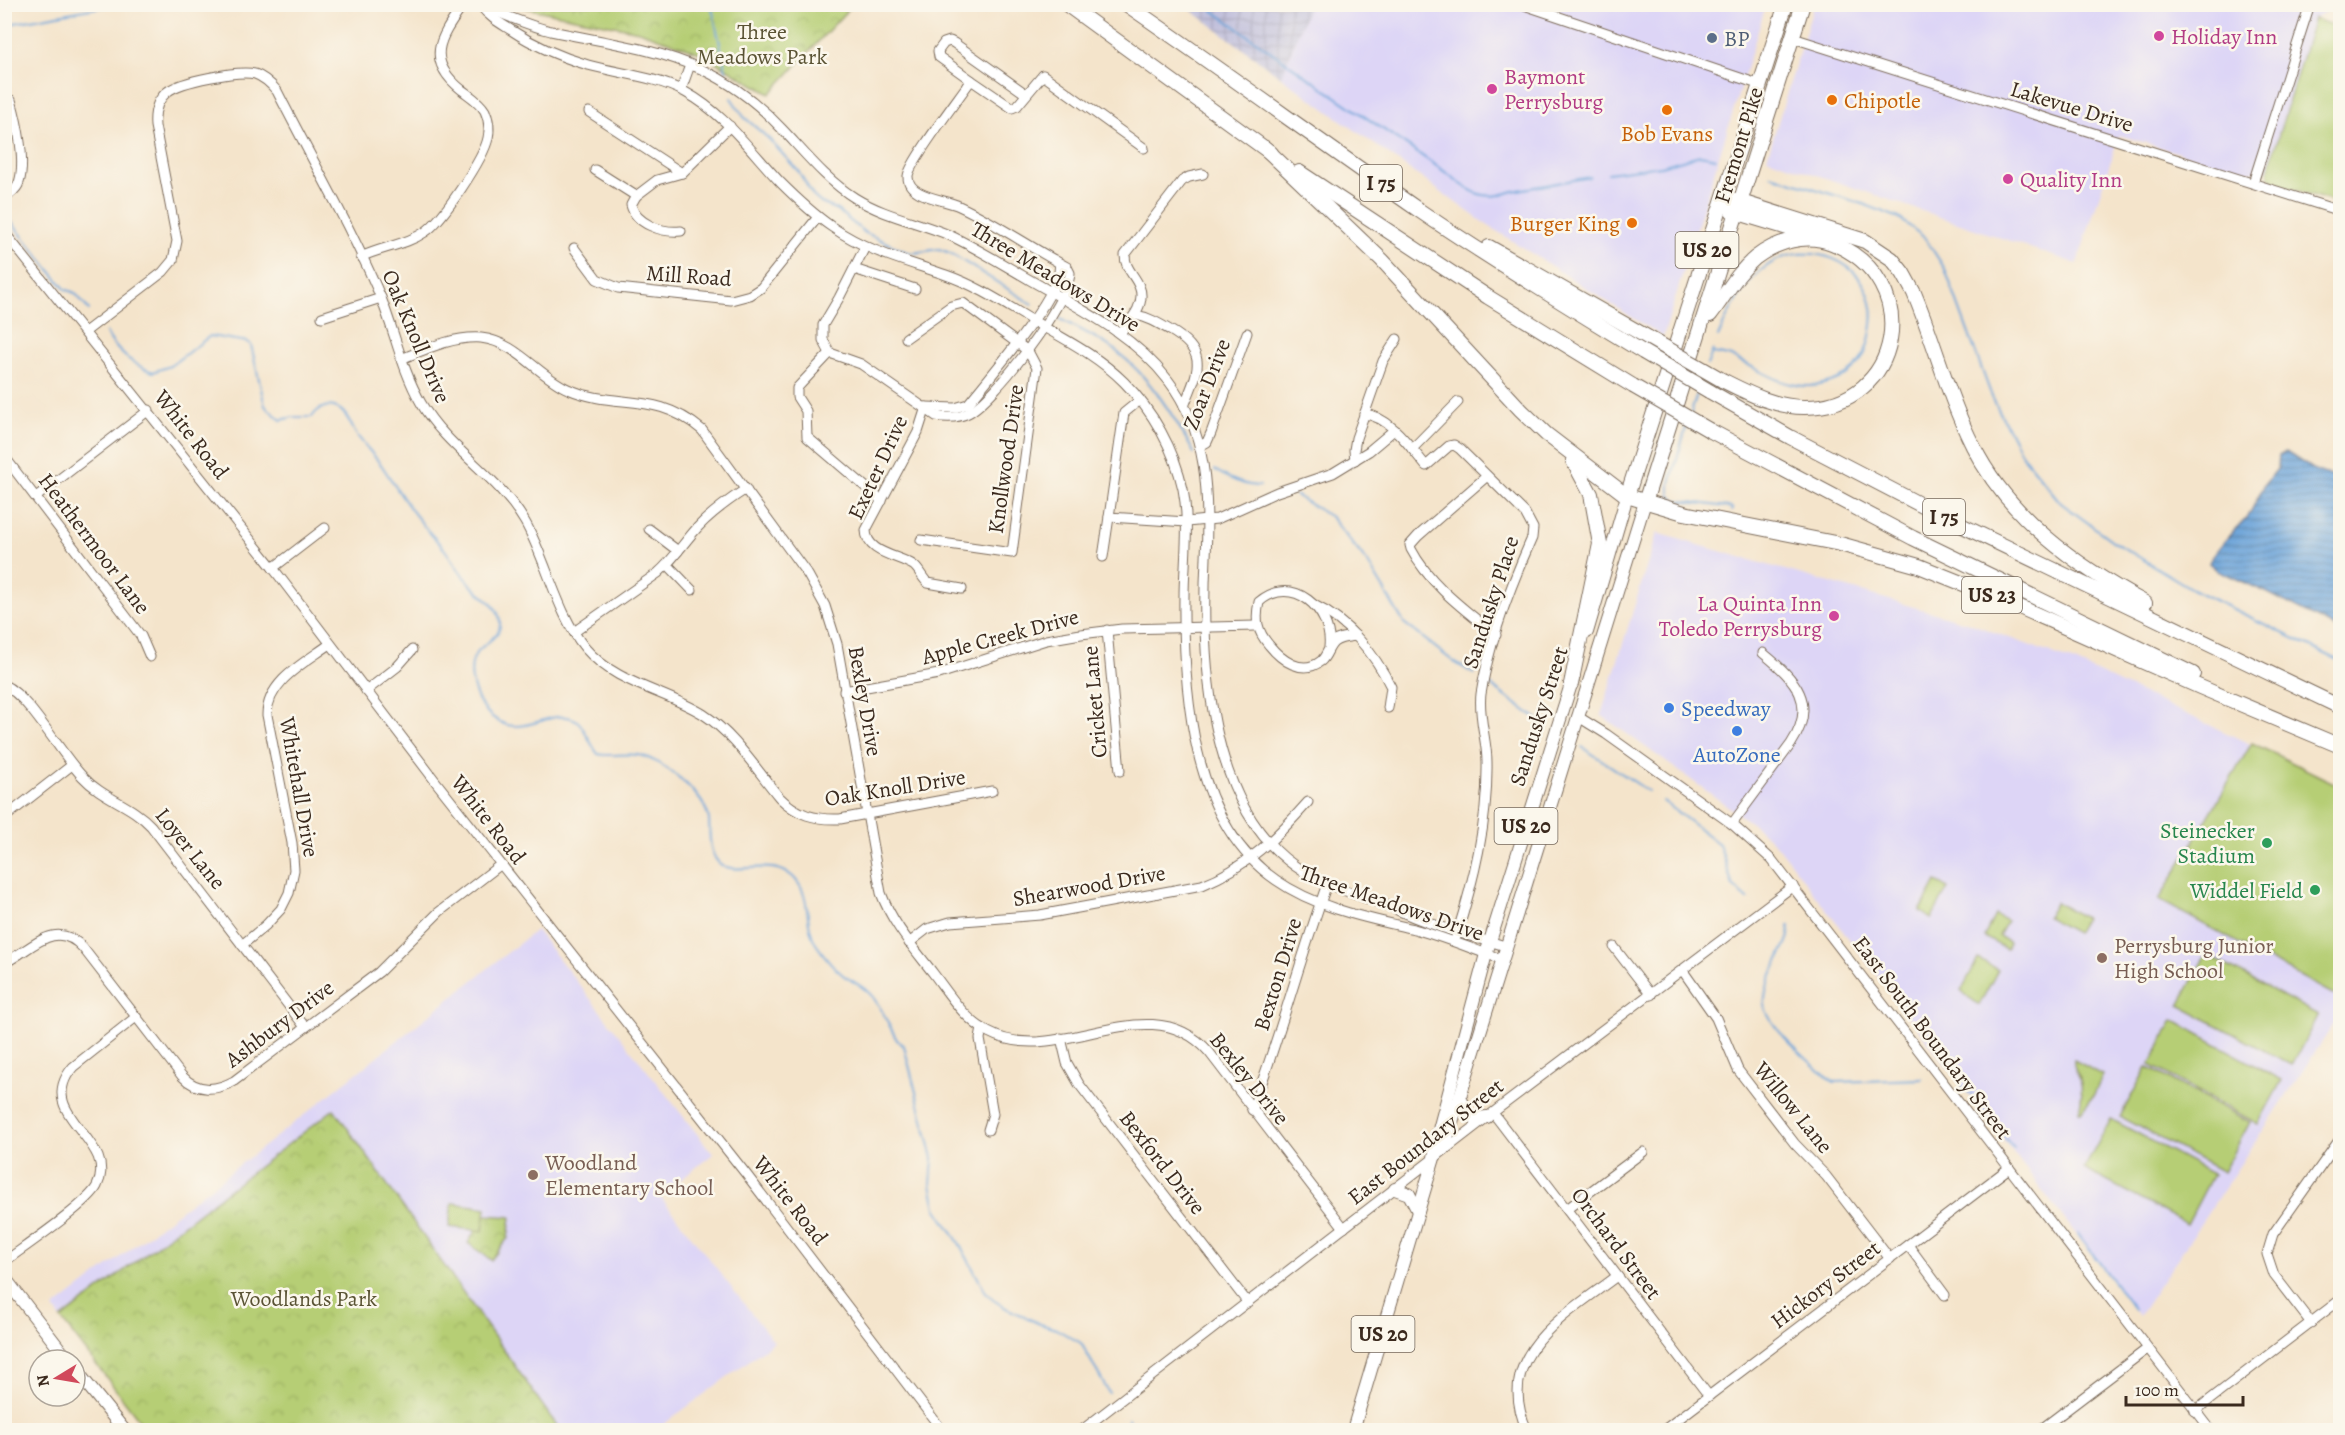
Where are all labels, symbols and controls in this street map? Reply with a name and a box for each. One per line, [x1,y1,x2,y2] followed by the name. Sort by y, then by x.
[697,17,827,72] park label: Three Meadows Park
[2171,22,2277,52] place label: Holiday Inn
[1724,24,1749,54] place label: BP
[2152,29,2166,43] marker: Holiday Inn
[1705,31,1719,45] marker: BP
[1504,62,1603,117] place label: Baymont Perrysburg
[2007,74,2137,140] street label: Lakevue Drive
[1485,82,1499,96] marker: Baymont Perrysburg
[1707,83,1771,207] street label: Fremont Pike
[1844,86,1921,116] place label: Chipotle
[1825,93,1839,107] marker: Chipotle
[1660,103,1674,117] marker: Bob Evans
[1621,119,1713,149] place label: Bob Evans
[1360,165,1402,201] road number: I 75
[2020,165,2122,195] place label: Quality Inn
[2001,172,2015,186] marker: Quality Inn
[1510,209,1620,239] place label: Burger King
[965,214,1146,339] street label: Three Meadows Drive
[1625,216,1639,230] marker: Burger King
[1676,232,1738,268] road number: US 20
[645,258,733,294] street label: Mill Road
[375,265,458,408] street label: Oak Knoll Drive
[1176,334,1238,434] street label: Zoar Drive
[146,383,236,486] street label: White Road
[981,383,1031,536] street label: Knollwood Drive
[841,410,915,525] street label: Exeter Drive
[31,467,157,620] street label: Heathermoor Lane
[1923,499,1965,535] road number: I 75
[1455,532,1527,672] street label: Sandusky Place
[1962,577,2022,613] road number: US 23
[1659,589,1822,644] place label: La Quinta Inn Toledo Perrysburg
[918,602,1082,673] street label: Apple Creek Drive
[1827,609,1841,623] marker: La Quinta Inn Toledo Perrysburg
[1502,643,1576,790] street label: Sandusky Street
[841,644,889,759] street label: Bexley Drive
[1075,645,1115,759] street label: Cricket Lane
[1681,694,1771,724] place label: Speedway
[1662,701,1676,715] marker: Speedway
[272,714,326,860] street label: Whitehall Drive
[1730,724,1744,738] marker: AutoZone
[1692,740,1781,770] place label: AutoZone
[823,762,968,814] street label: Oak Knoll Drive
[443,768,533,871] street label: White Road
[148,801,232,896] street label: Loyer Lane
[1494,808,1558,844] road number: US 20
[2160,816,2255,871] place label: Steinecker Stadium
[2260,836,2274,850] marker: Steinecker Stadium
[1296,857,1488,949] street label: Three Meadows Drive
[1010,858,1168,914] street label: Shearwood Drive
[2189,876,2303,906] place label: Widdel Field
[2308,883,2322,897] marker: Widdel Field
[1247,914,1309,1035] street label: Bexton Drive
[1846,930,2019,1146] street label: East South Boundary Street
[2114,931,2274,986] place label: Perrysburg Junior High School
[2095,951,2109,965] marker: Perrysburg Junior High School
[218,973,340,1075] street label: Ashbury Drive
[1202,1026,1296,1131] street label: Bexley Drive
[1746,1055,1840,1160] street label: Willow Lane
[1341,1071,1510,1212] street label: East Boundary Street
[1112,1104,1212,1221] street label: Bexford Drive
[544,1148,713,1203] place label: Woodland Elementary School
[745,1149,835,1252] street label: White Road
[526,1168,540,1182] marker: Woodland Elementary School
[1564,1181,1668,1306] street label: Orchard Street
[1765,1234,1887,1336] street label: Hickory Street
[230,1284,377,1314] park label: Woodlands Park
[1352,1316,1414,1352] road number: US 20
[27,1348,87,1408] north arrow
[2126,1369,2243,1407] scale bar
[31,1373,55,1388] text: N
[2135,1378,2179,1402] text: 100 m

